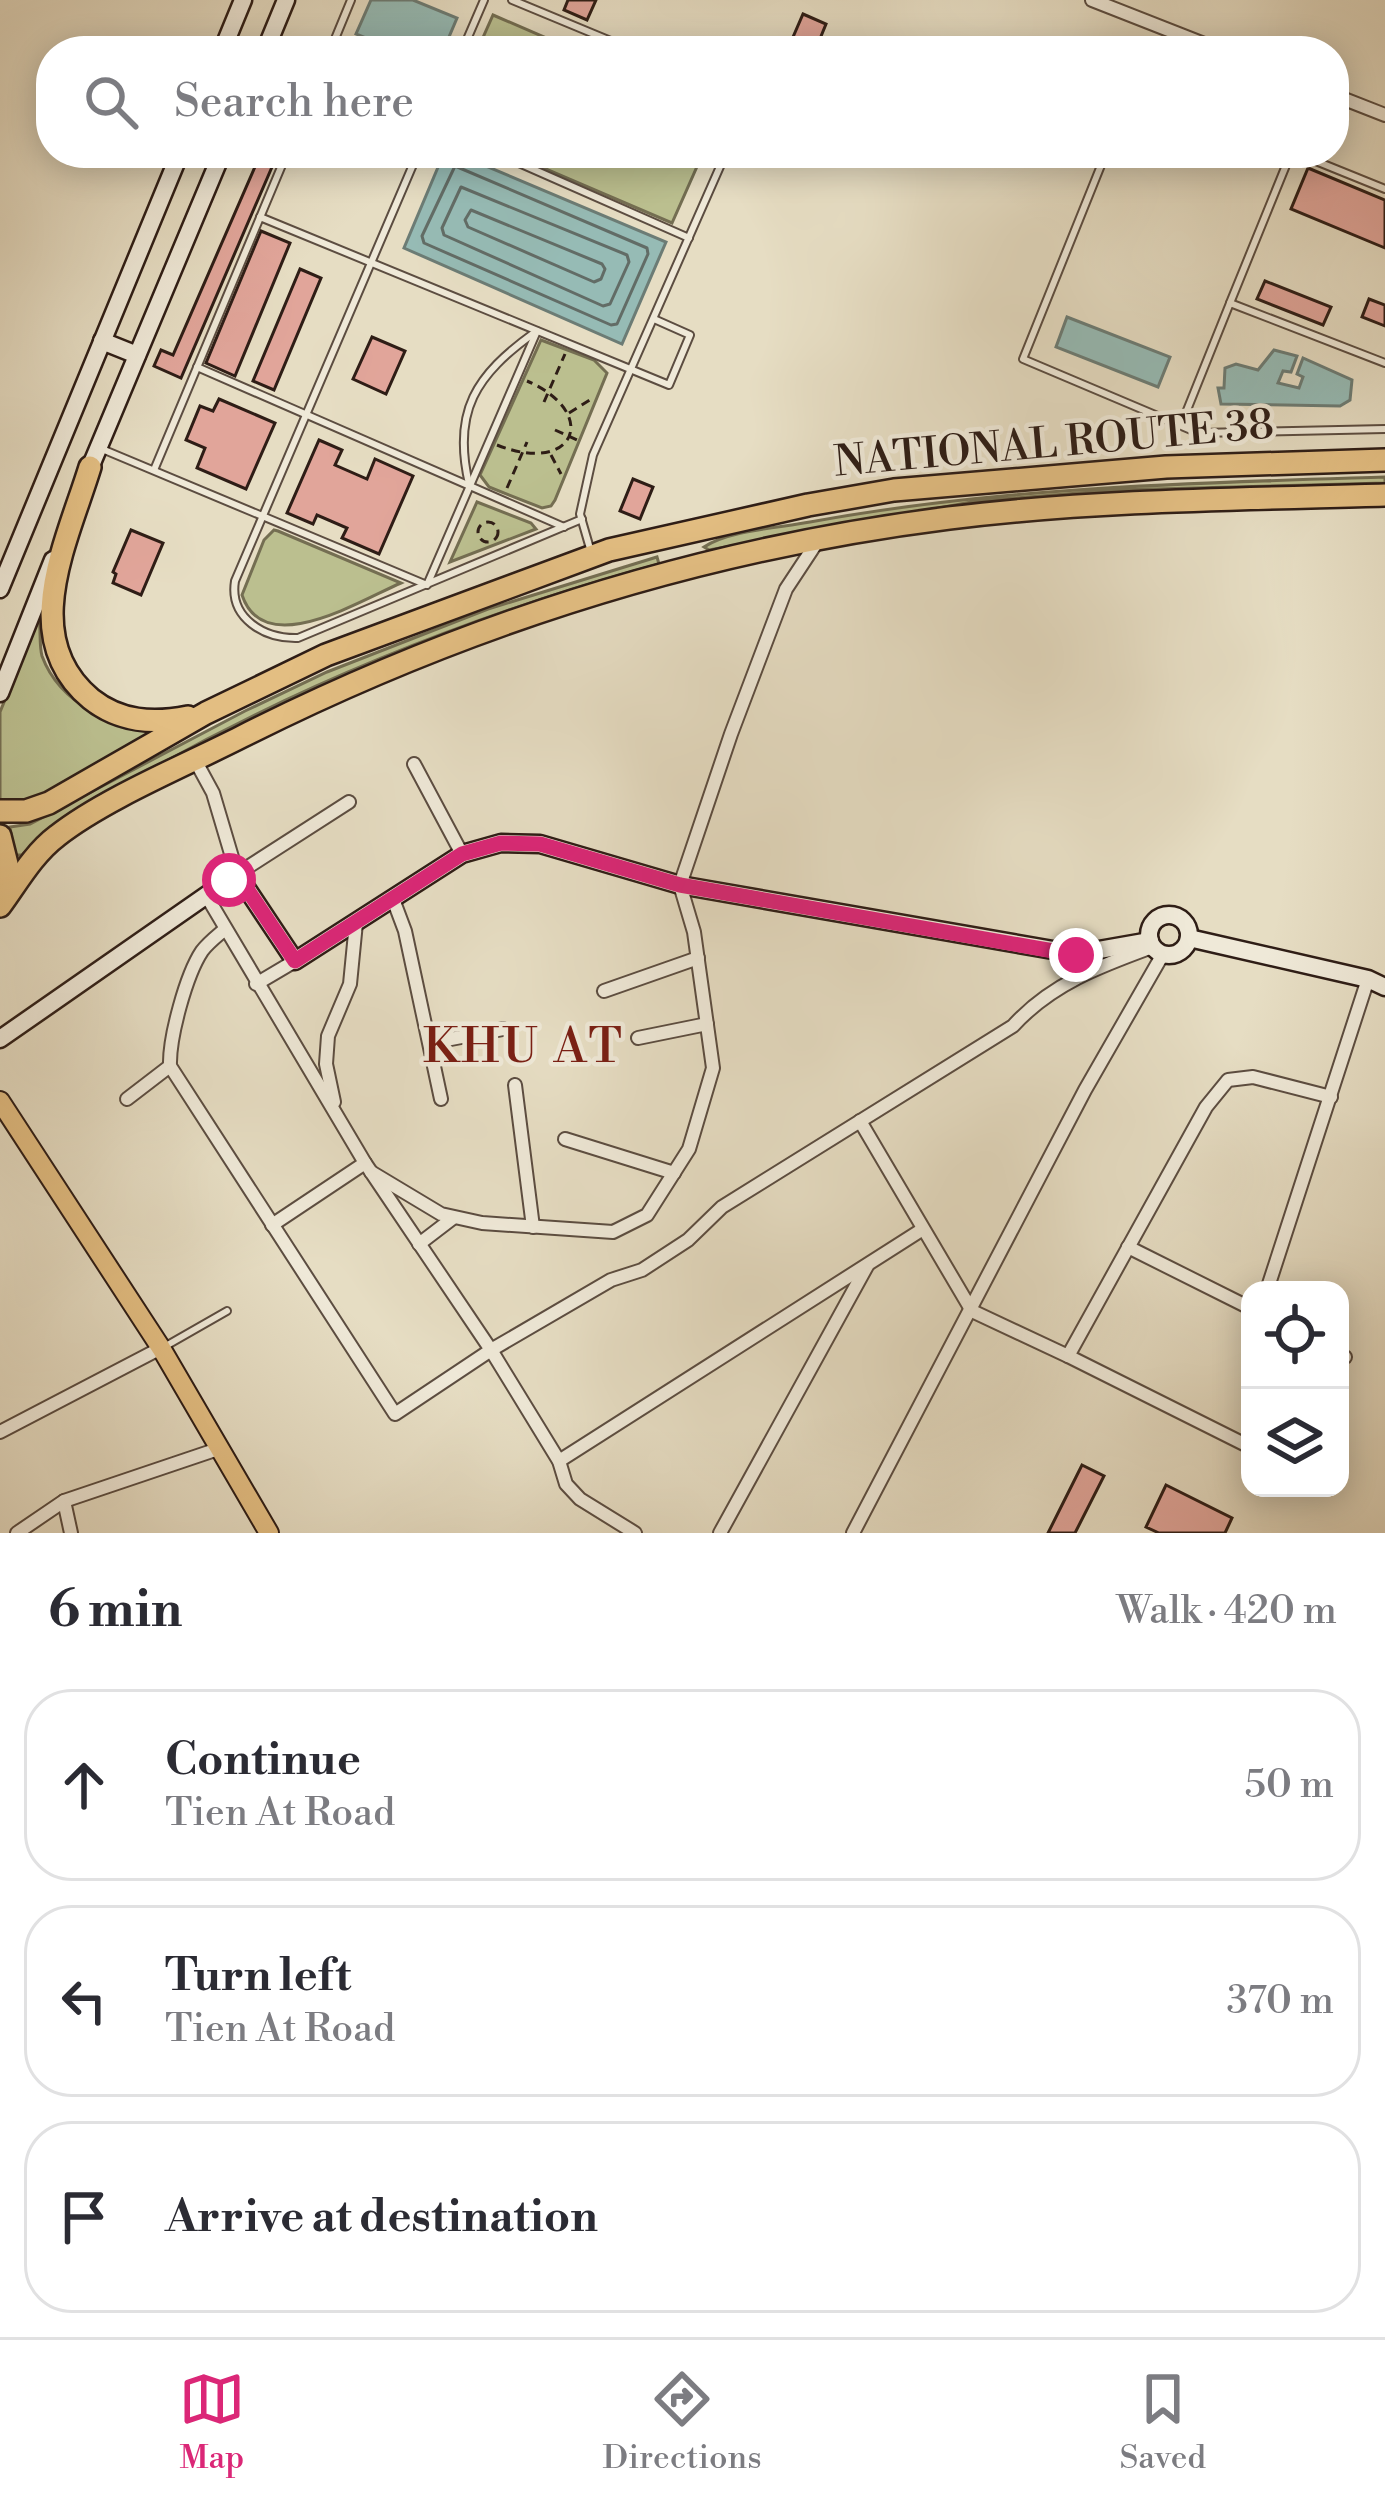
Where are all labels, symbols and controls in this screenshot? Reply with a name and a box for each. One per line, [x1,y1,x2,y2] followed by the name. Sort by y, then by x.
[36,36,1349,168] search box
[78,69,144,135] icon: search
[174,74,414,131] text: Search here
[832,398,1276,490] street label: NATIONAL ROUTE 38
[202,853,256,907] route start
[1049,928,1103,982] route end
[423,1018,625,1078] district label: KHU AT
[1241,1281,1349,1497] map controls
[1241,1281,1349,1389] button: locate
[1241,1389,1349,1497] button: layers
[48,1579,182,1643] text: 6 min
[1116,1587,1337,1636] text: Walk · 420 m
[165,1732,361,1789] text: Continue
[51,1752,117,1818] icon: ahead
[1244,1761,1334,1810] text: 50 m
[165,1789,395,1838] text: Tien At Road
[165,1948,351,2005] text: Turn left
[51,1968,117,2034] icon: left
[1226,1977,1334,2026] text: 370 m
[165,2005,395,2054] text: Tien At Road
[51,2184,117,2250] icon: arrive
[165,2189,598,2246] text: Arrive at destination
[179,2366,245,2479] tab: Map
[603,2366,762,2479] tab: Directions
[1119,2366,1206,2479] tab: Saved

